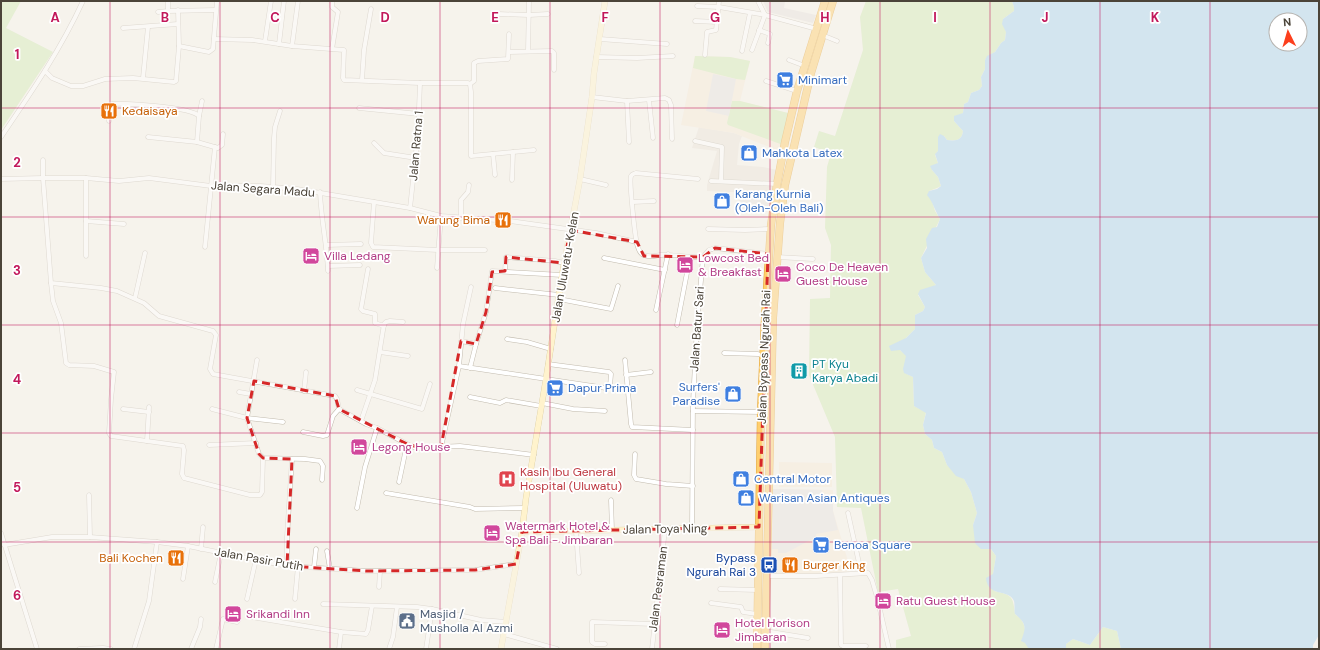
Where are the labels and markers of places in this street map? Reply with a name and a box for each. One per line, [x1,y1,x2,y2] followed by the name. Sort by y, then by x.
[775,70,795,90] supermarket icon: Minimart
[798,72,847,88] place label: Minimart
[99,101,119,121] restaurant icon: Kedaisaya
[122,103,178,119] place label: Kedaisaya
[739,143,759,163] shop icon: Mahkota Latex
[762,145,842,161] place label: Mahkota Latex
[735,186,824,216] place label: Karang Kurnia (Oleh-Oleh Bali)
[712,191,732,211] shop icon: Karang Kurnia (Oleh-Oleh Bali)
[493,210,513,230] restaurant icon: Warung Bima
[417,212,490,228] place label: Warung Bima
[301,246,321,266] hotel icon: Villa Ledang
[324,248,391,264] place label: Villa Ledang
[698,250,769,280] place label: Lowcost Bed & Breakfast
[675,255,695,275] hotel icon: Lowcost Bed & Breakfast
[796,259,888,289] place label: Coco De Heaven Guest House
[773,264,793,284] hotel icon: Coco De Heaven Guest House
[812,356,878,386] place label: PT Kyu Karya Abadi
[789,361,809,381] building icon: PT Kyu Karya Abadi
[545,378,565,398] supermarket icon: Dapur Prima
[673,379,720,409] place label: Surfers' Paradise
[568,380,636,396] place label: Dapur Prima
[723,384,743,404] shop icon: Surfers' Paradise
[349,437,369,457] hotel icon: Legong House
[372,439,450,455] place label: Legong House
[520,464,622,494] place label: Kasih Ibu General Hospital (Uluwatu)
[497,469,517,489] hospital icon: Kasih Ibu General Hospital (Uluwatu)
[731,469,751,489] shop icon: Central Motor
[754,471,831,487] place label: Central Motor
[736,488,756,508] shop icon: Warisan Asian Antiques
[759,490,890,506] place label: Warisan Asian Antiques
[505,518,613,548] place label: Watermark Hotel & Spa Bali - Jimbaran
[482,523,502,543] hotel icon: Watermark Hotel & Spa Bali - Jimbaran
[811,535,831,555] supermarket icon: Benoa Square
[834,537,911,553] place label: Benoa Square
[166,548,186,568] restaurant icon: Bali Kochen
[99,550,163,566] place label: Bali Kochen
[686,550,756,580] place label: Bypass Ngurah Rai 3
[759,555,779,575] bus stop icon: Bypass Ngurah Rai 3
[780,555,800,575] restaurant icon: Burger King
[803,557,866,573] place label: Burger King
[873,591,893,611] hotel icon: Ratu Guest House
[896,593,996,609] place label: Ratu Guest House
[223,604,243,624] hotel icon: Srikandi Inn
[246,606,310,622] place label: Srikandi Inn
[420,606,513,636] place label: Masjid / Musholla Al Azmi
[397,611,417,631] public building icon: Masjid / Musholla Al Azmi
[735,615,810,645] place label: Hotel Horison Jimbaran
[712,620,732,640] hotel icon: Hotel Horison Jimbaran

